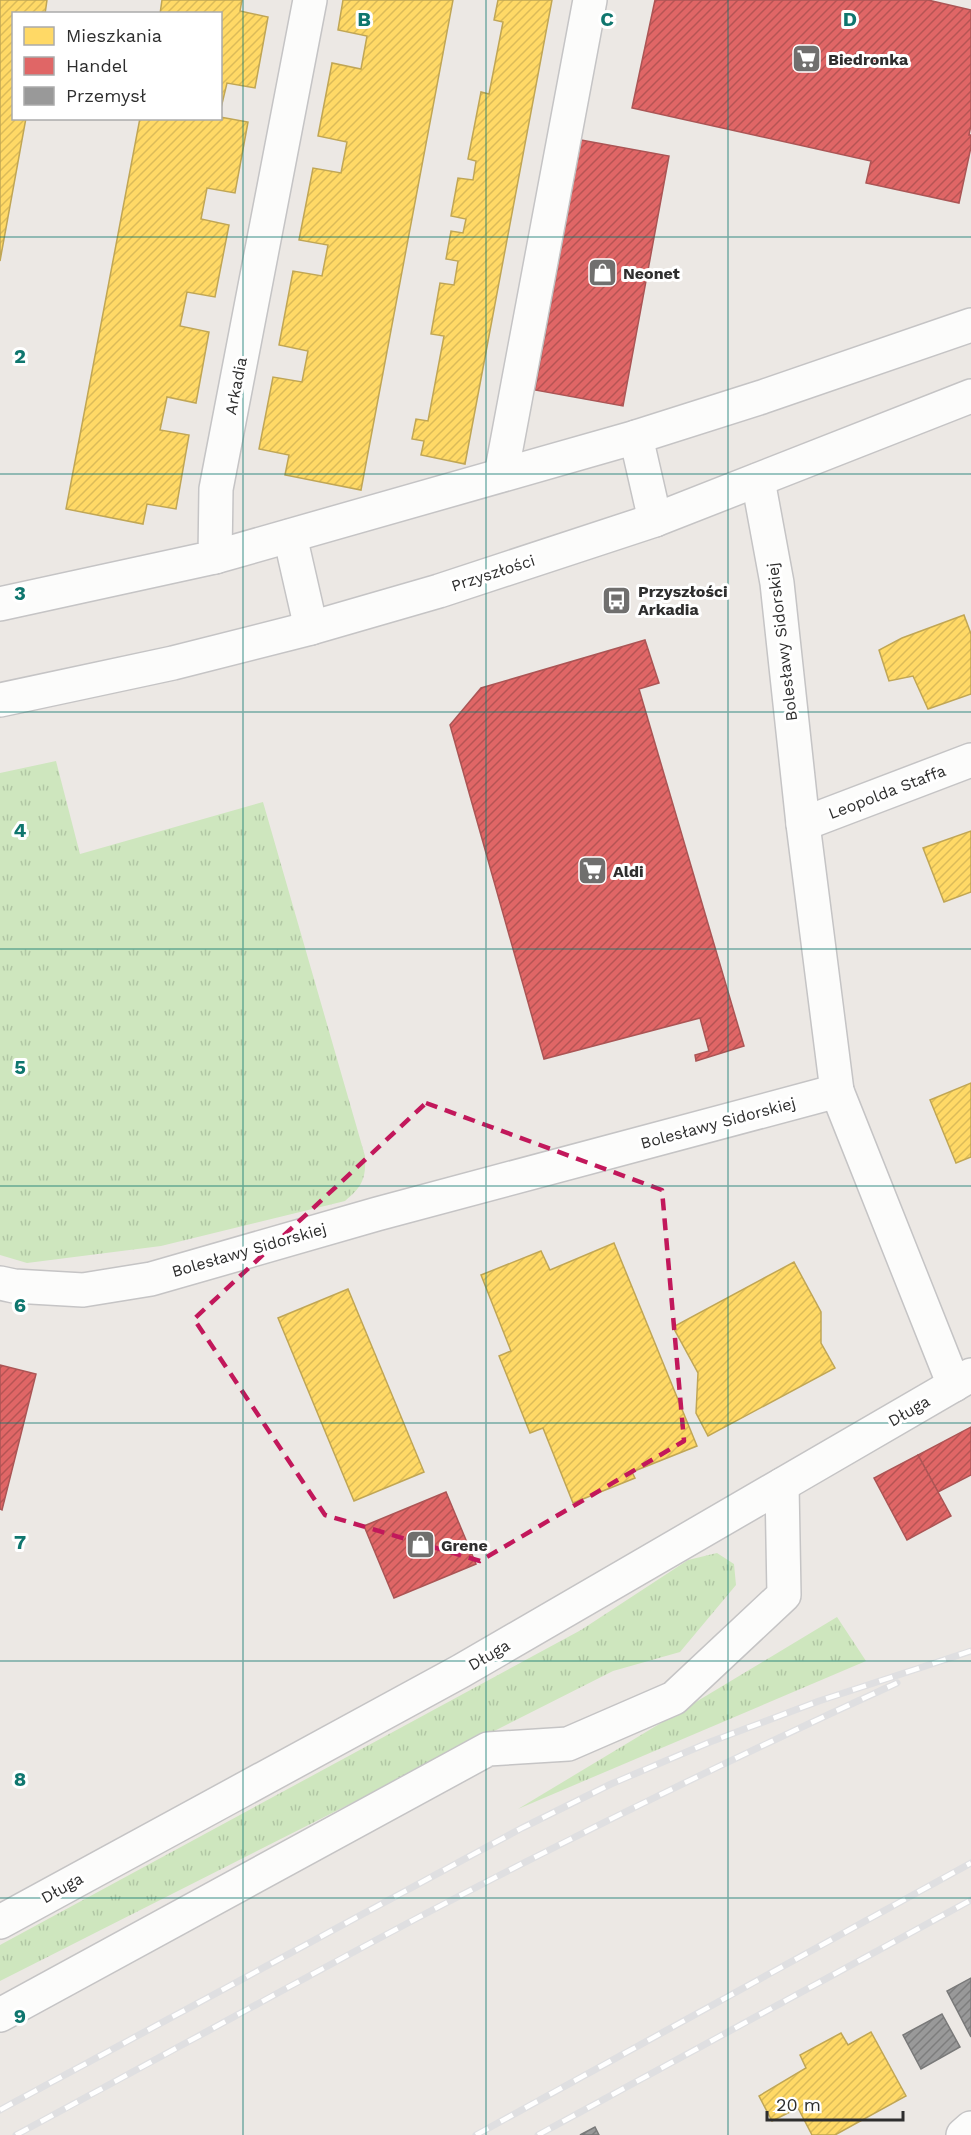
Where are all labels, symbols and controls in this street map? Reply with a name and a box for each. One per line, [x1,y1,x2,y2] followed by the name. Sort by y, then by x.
[357,7,371,31] text: B
[600,7,614,31] text: C
[843,7,857,31] text: D
[12,12,222,120] legend
[66,25,162,46] text: Mieszkania
[791,43,823,75] supermarket icon: Biedronka
[828,50,909,69] place label: Biedronka
[66,55,128,76] text: Handel
[66,85,147,106] text: Przemysł
[586,257,618,289] shop icon: Neonet
[623,264,680,283] place label: Neonet
[14,344,26,368] text: 2
[221,356,251,416] street label: Arkadia
[449,551,537,595] street label: Przyszłości
[763,562,801,722] street label: Bolesławy Sidorskiej
[14,581,26,605] text: 3
[638,582,728,619] place label: Przyszłości Arkadia
[601,584,633,616] bus stop icon: Przyszłości Arkadia
[826,761,948,823] street label: Leopolda Staffa
[14,818,27,842] text: 4
[576,855,608,887] supermarket icon: Aldi
[613,862,644,881] place label: Aldi
[14,1055,26,1079] text: 5
[638,1093,798,1153] street label: Bolesławy Sidorskiej
[170,1219,328,1281] street label: Bolesławy Sidorskiej
[14,1293,26,1317] text: 6
[885,1392,933,1430] street label: Długa
[404,1529,436,1561] shop icon: Grene
[14,1530,26,1554] text: 7
[441,1536,488,1555] place label: Grene
[465,1636,513,1674] street label: Długa
[14,1767,26,1791] text: 8
[38,1869,86,1907] street label: Długa
[14,2004,26,2028] text: 9
[767,2084,904,2122] scale bar
[776,2094,821,2115] text: 20 m

